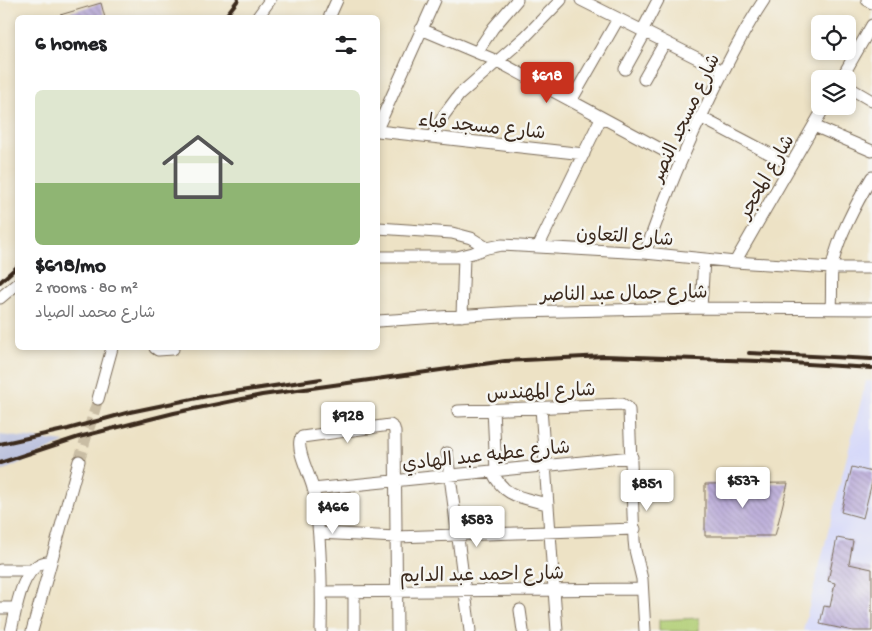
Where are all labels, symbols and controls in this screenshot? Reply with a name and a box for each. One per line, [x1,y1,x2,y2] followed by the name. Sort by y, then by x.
[811,15,856,115] map controls
[811,15,856,60] button: locate
[332,31,360,59] icon: filters
[35,33,106,58] text: 6 homes
[647,51,727,188] street label: شارع مسجد النصر
[517,62,577,104] pin: $618
[532,68,562,87] text: $618
[811,70,856,115] button: layers
[417,110,546,147] street label: شارع مسجد قباء
[153,122,243,212] icon: home
[734,132,801,226] street label: شارع المحجر
[575,224,674,253] street label: شارع التعاون
[35,255,106,280] text: $618/mo
[35,280,138,299] text: 2 rooms · 80 m²
[538,283,708,308] street label: شارع جمال عبد الناصر
[35,305,155,324] text: شارع محمد الصياد
[486,380,596,407] street label: شارع المهندس
[318,402,378,444] pin: $928
[332,408,364,427] text: $928
[401,437,572,478] street label: شارع عطيه عبد الهادي
[713,466,773,509] pin: $537
[617,470,677,512] pin: $851
[727,473,759,492] text: $537
[632,476,662,495] text: $851
[303,492,363,535] pin: $466
[318,499,348,518] text: $466
[447,506,507,548] pin: $583
[461,512,493,531] text: $583
[400,564,564,589] street label: شارع احمد عبد الدايم

